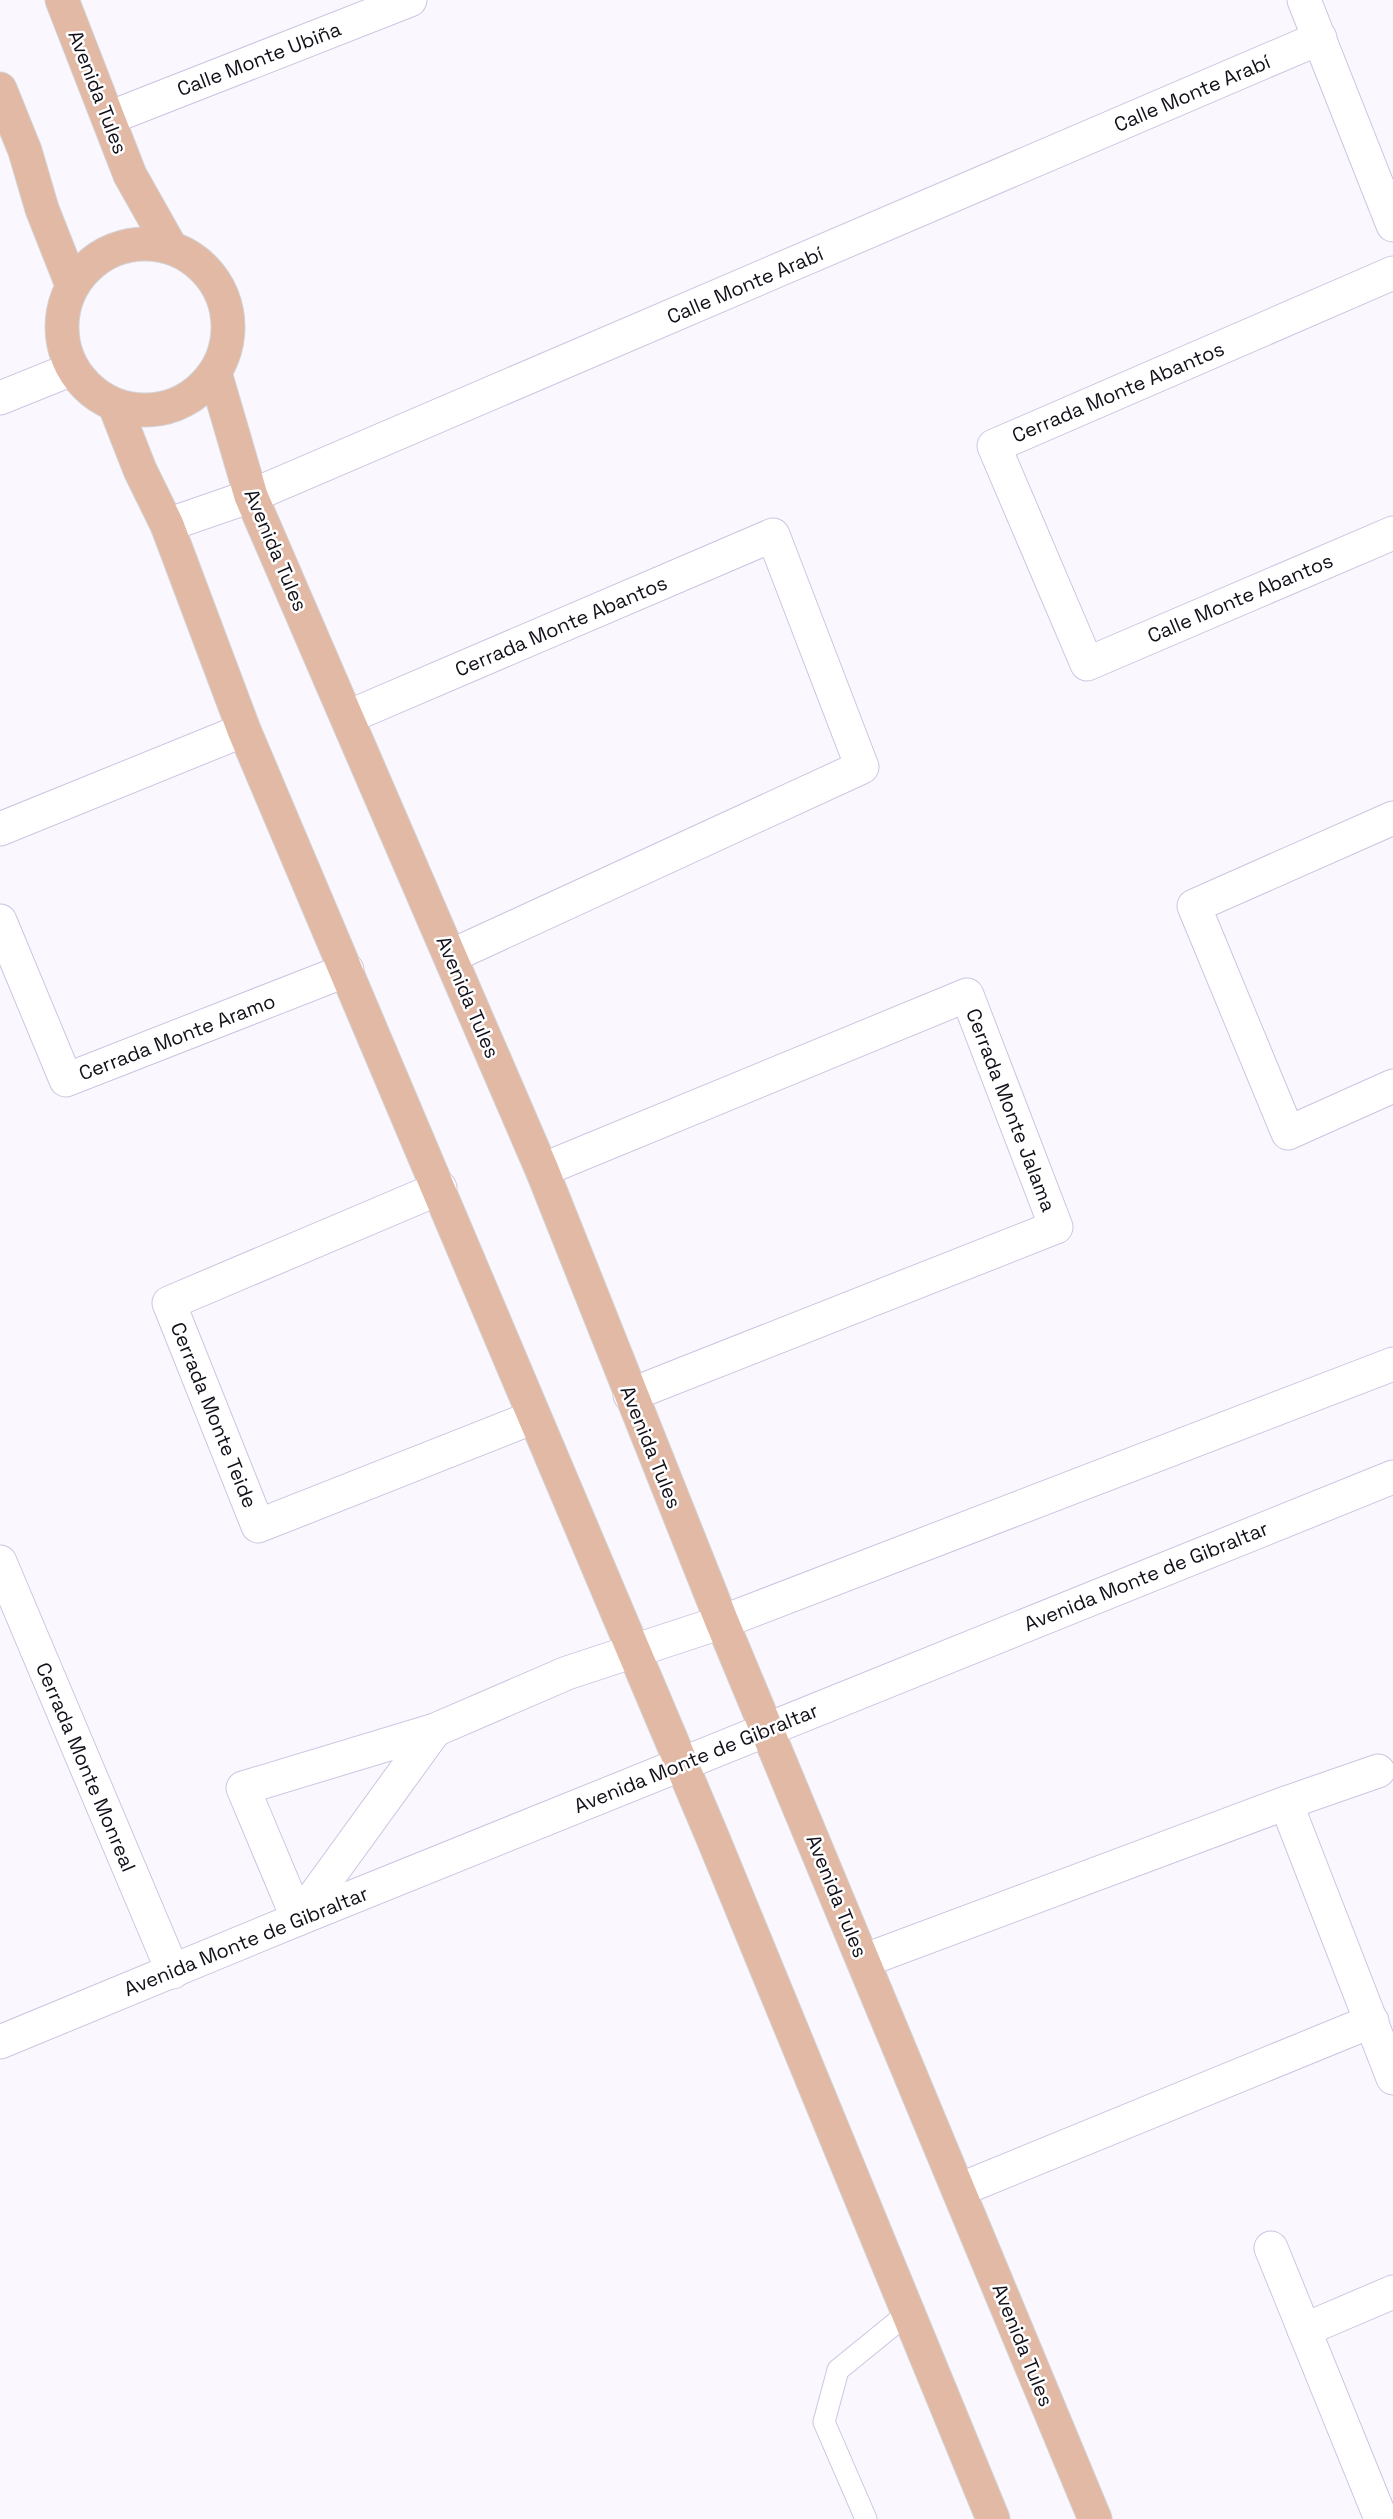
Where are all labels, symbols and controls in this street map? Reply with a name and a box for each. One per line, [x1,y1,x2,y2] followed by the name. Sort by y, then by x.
[173,16,345,102] street label: Calle Monte Ubiña
[63,26,133,158] street label: Avenida Tules
[1110,48,1274,138] street label: Calle Monte Arabí
[663,240,827,330] street label: Calle Monte Arabí
[1008,335,1228,449] street label: Cerrada Monte Abantos
[239,485,313,615] street label: Avenida Tules
[1143,547,1337,649] street label: Calle Monte Abantos
[451,569,671,683] street label: Cerrada Monte Abantos
[431,932,505,1062] street label: Avenida Tules
[75,988,279,1086] street label: Cerrada Monte Aramo
[960,1005,1062,1215] street label: Cerrada Monte Jalama
[165,1318,263,1512] street label: Cerrada Monte Teide
[615,1382,687,1512] street label: Avenida Tules
[1020,1515,1272,1637] street label: Avenida Monte de Gibraltar
[30,1658,142,1876] street label: Cerrada Monte Monreal
[570,1697,822,1819] street label: Avenida Monte de Gibraltar
[801,1831,873,1961] street label: Avenida Tules
[120,1880,372,2002] street label: Avenida Monte de Gibraltar
[987,2280,1059,2410] street label: Avenida Tules

